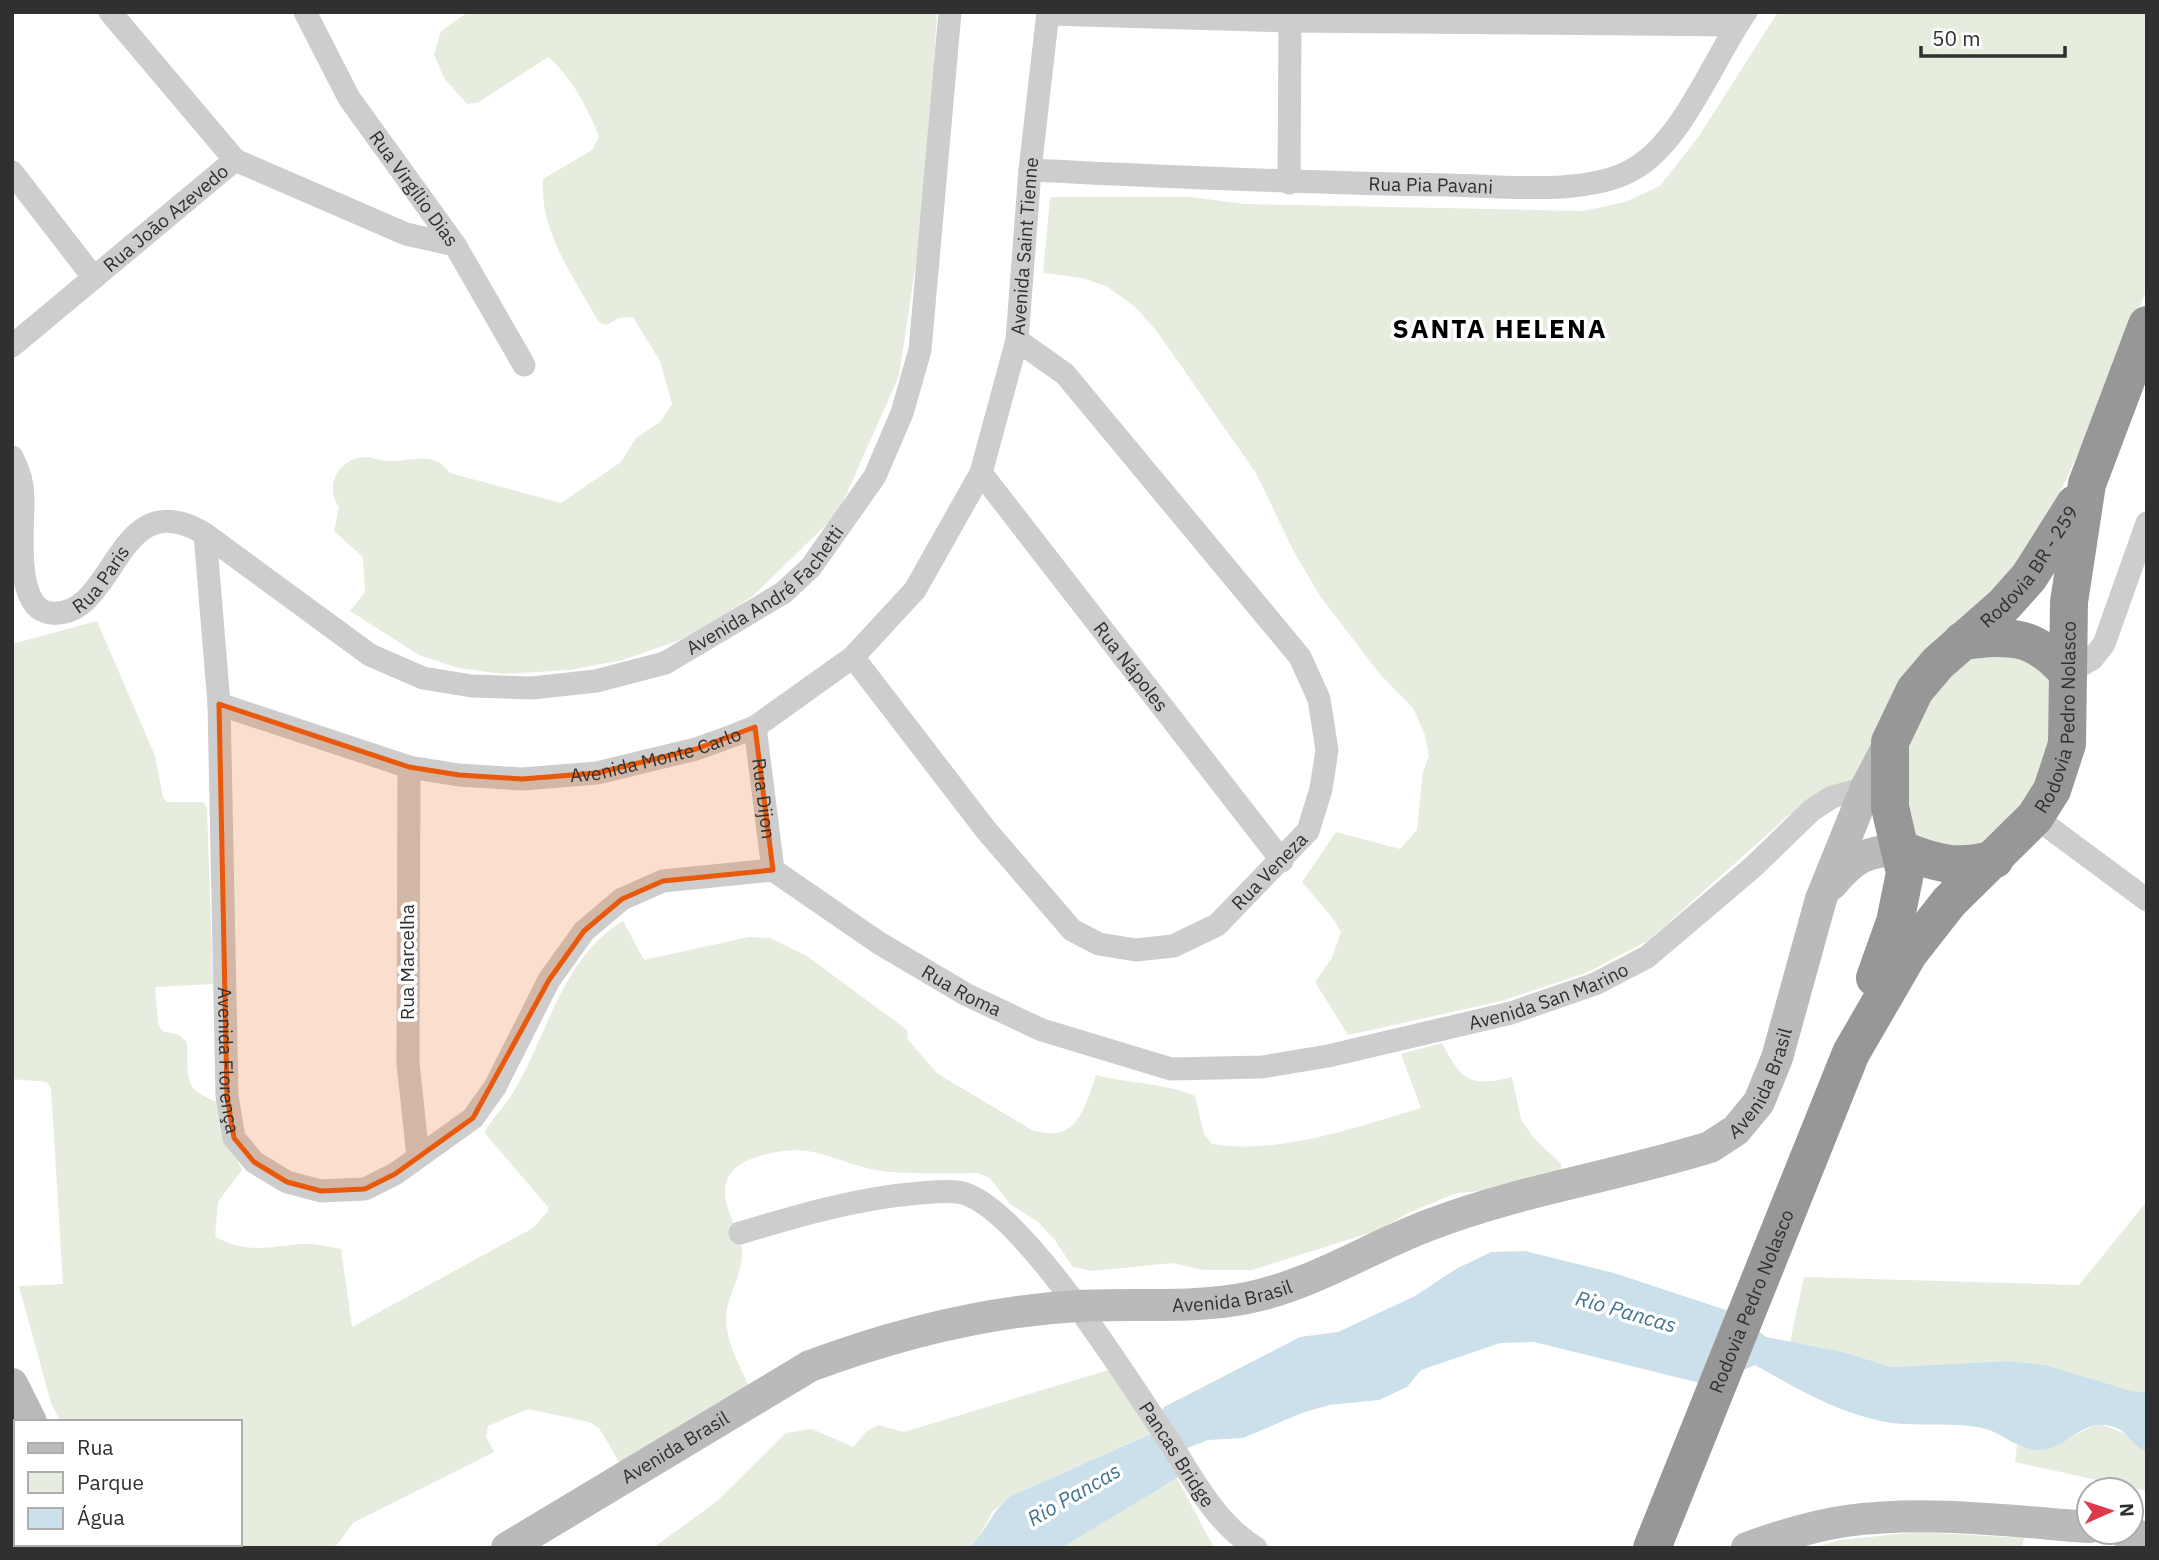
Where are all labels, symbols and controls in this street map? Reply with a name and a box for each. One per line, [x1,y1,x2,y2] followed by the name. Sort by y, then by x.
[1921,14,2064,58] scale bar
[1932,24,1981,52] text: 50 m
[364,126,464,251] street label: Rua Virgílio Dias
[1005,156,1043,336] street label: Avenida Saint Tienne
[98,159,233,277] street label: Rua João Azevedo
[1368,171,1493,199] street label: Rua Pia Pavani
[1392,311,1608,345] district label: SANTA HELENA
[1975,501,2083,633] street label: Rodovia BR - 259
[681,521,849,660] street label: Avenida André Fachetti
[67,540,134,619] street label: Rua Paris
[1089,617,1174,717] street label: Rua Nápoles
[2029,621,2081,817] street label: Rodovia Pedro Nolasco
[569,722,744,787] street label: Avenida Monte Carlo
[747,757,781,840] street label: Rua Dijon
[1226,827,1312,915] street label: Rua Veneza
[395,904,419,1020] street label: Rua Marcelha
[1466,957,1632,1035] street label: Avenida San Marino
[918,959,1005,1021] street label: Rua Roma
[213,987,245,1135] street label: Avenida Florença
[1724,1025,1797,1144] street label: Avenida Brasil
[1703,1206,1799,1397] street label: Rodovia Pedro Nolasco
[1172,1274,1295,1317] street label: Avenida Brasil
[1573,1283,1680,1339] water label: Rio Pancas
[1134,1397,1220,1512] street label: Pancas Bridge
[617,1406,733,1489] street label: Avenida Brasil
[14,1420,242,1546] legend
[77,1433,114,1461] text: Rua
[1022,1456,1125,1532] water label: Rio Pancas
[77,1468,144,1496] text: Parque
[2075,1476,2145,1546] north arrow
[77,1503,125,1531] text: Água
[2115,1503,2139,1518] text: N

